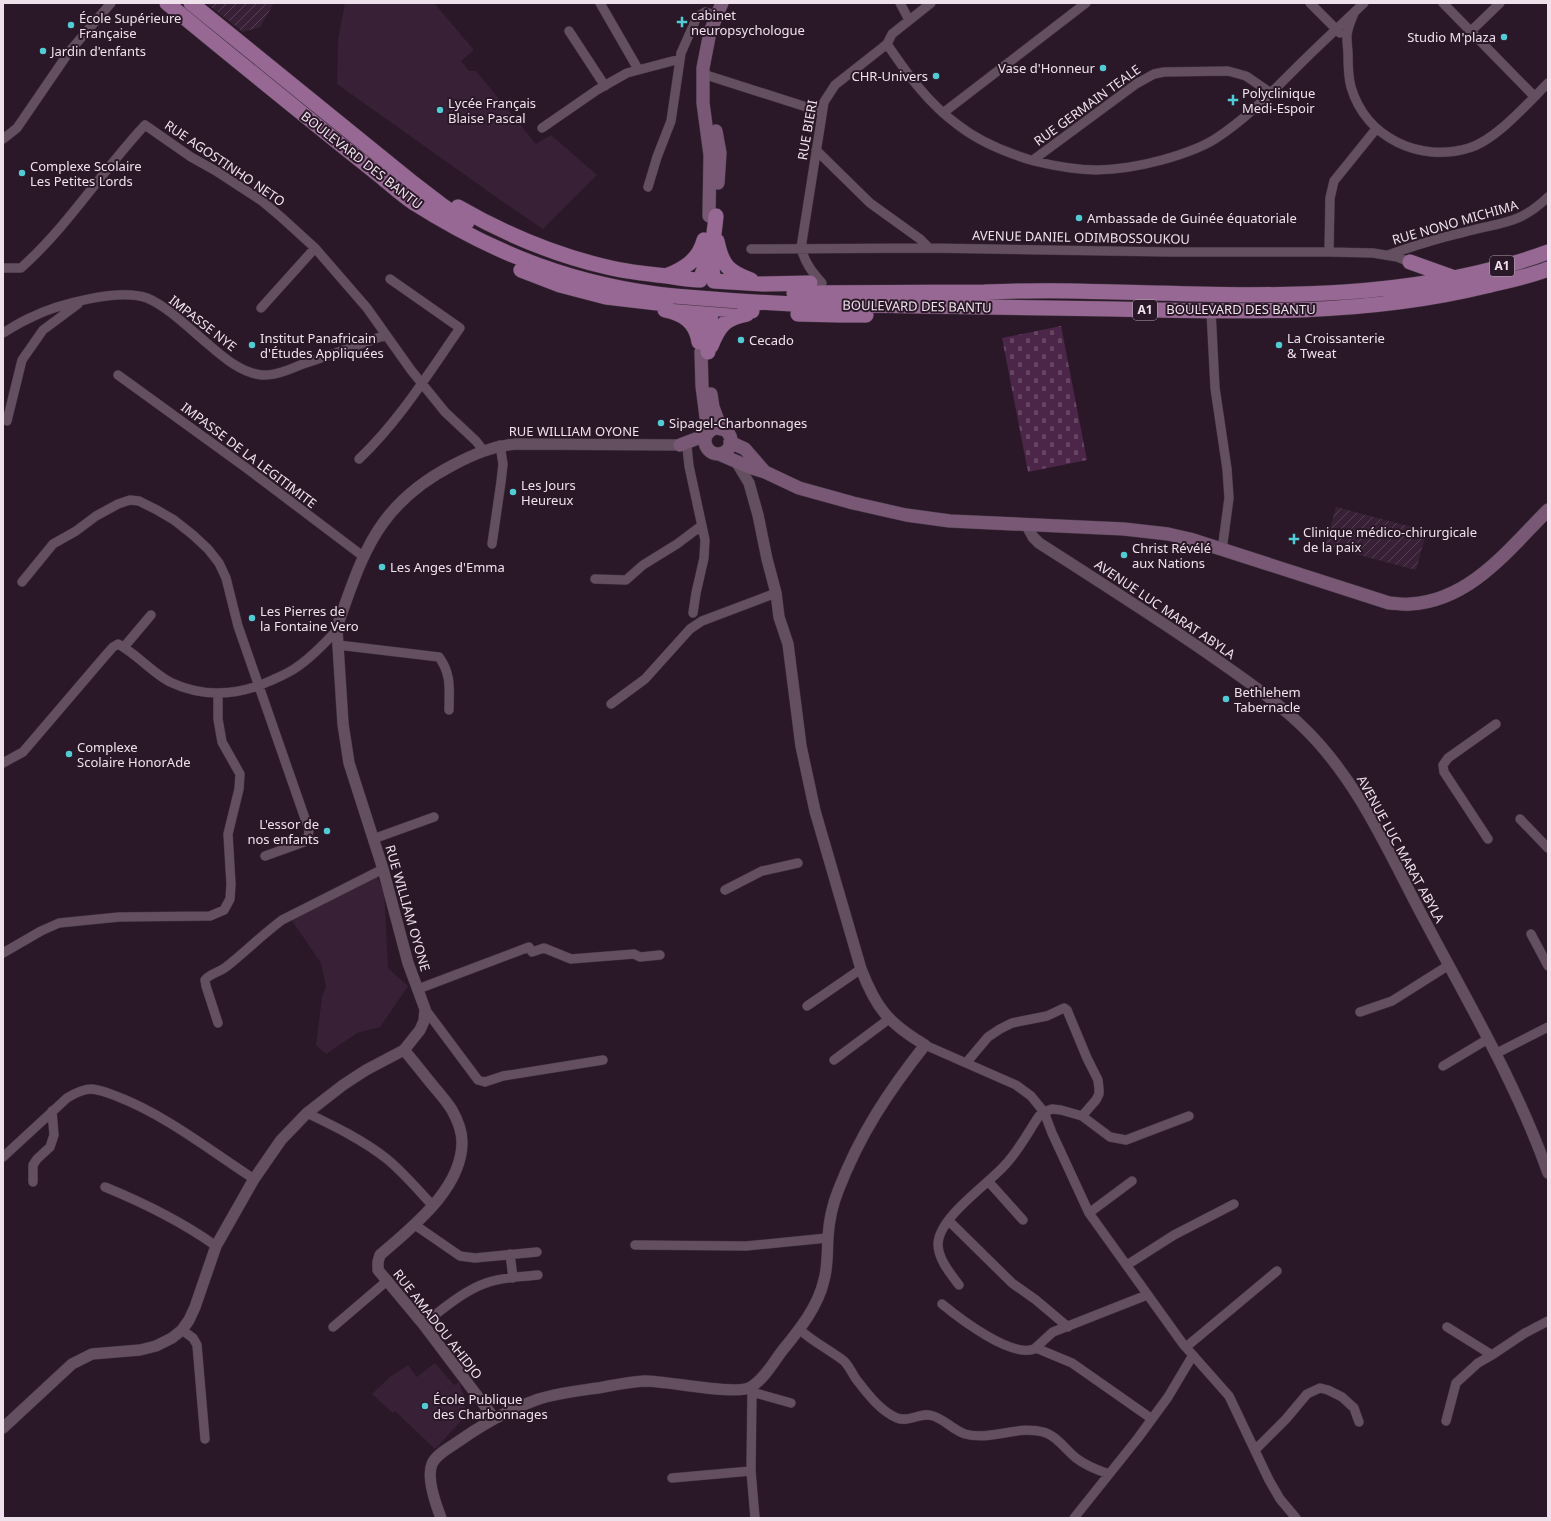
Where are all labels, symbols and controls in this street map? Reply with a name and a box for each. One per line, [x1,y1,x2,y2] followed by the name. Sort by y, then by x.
[691,6,805,39] place label: cabinet neuropsychologue
[79,9,181,42] place label: École Supérieure Française
[676,16,688,28] marker: cabinet neuropsychologue
[66,20,76,30] marker: École Supérieure Française
[1407,28,1496,46] place label: Studio M'plaza
[1499,32,1509,42] marker: Studio M'plaza
[49,42,146,60] place label: Jardin d'enfants
[38,46,48,56] marker: Jardin d'enfants
[998,59,1096,77] place label: Vase d'Honneur
[1030,60,1144,150] street label: RUE GERMAIN TEALE
[1098,63,1108,73] marker: Vase d'Honneur
[851,67,928,85] place label: CHR-Univers
[931,71,941,81] marker: CHR-Univers
[1242,84,1315,117] place label: Polyclinique Medi-Espoir
[448,94,536,127] place label: Lycée Français Blaise Pascal
[1227,94,1239,106] marker: Polyclinique Medi-Espoir
[793,99,821,161] street label: RUE BIERI
[435,105,445,115] marker: Lycée Français Blaise Pascal
[298,107,426,213] street label: BOULEVARD DES BANTU
[161,116,289,210] street label: RUE AGOSTINHO NETO
[30,157,142,190] place label: Complexe Scolaire Les Petites Lords
[17,168,27,178] marker: Complexe Scolaire Les Petites Lords
[1390,195,1521,249] street label: RUE NONO MICHIMA
[1087,209,1297,227] place label: Ambassade de Guinée équatoriale
[1074,213,1084,223] marker: Ambassade de Guinée équatoriale
[972,226,1190,248] street label: AVENUE DANIEL ODIMBOSSOUKOU
[1490,256,1514,276] road number: A1
[166,291,240,355] street label: IMPASSE NYE
[842,296,992,316] street label: BOULEVARD DES BANTU
[1133,300,1157,320] road number: A1
[1166,300,1316,318] street label: BOULEVARD DES BANTU
[260,329,384,362] place label: Institut Panafricain d'Études Appliquées
[1287,329,1385,362] place label: La Croissanterie & Tweat
[749,331,794,349] place label: Cecado
[736,335,746,345] marker: Cecado
[247,340,257,350] marker: Institut Panafricain d'Études Appliquées
[1274,340,1284,350] marker: La Croissanterie & Tweat
[178,398,320,512] street label: IMPASSE DE LA LEGITIMITE
[669,414,807,432] place label: Sipagel-Charbonnages
[656,418,666,428] marker: Sipagel-Charbonnages
[509,422,639,440] street label: RUE WILLIAM OYONE
[521,476,576,509] place label: Les Jours Heureux
[508,487,518,497] marker: Les Jours Heureux
[1303,523,1477,556] place label: Clinique médico-chirurgicale de la paix
[1288,533,1300,545] marker: Clinique médico-chirurgicale de la paix
[1132,539,1211,572] place label: Christ Révélé aux Nations
[1119,550,1129,560] marker: Christ Révélé aux Nations
[1091,555,1239,663] street label: AVENUE LUC MARAT ABYLA
[390,558,505,576] place label: Les Anges d'Emma
[377,562,387,572] marker: Les Anges d'Emma
[260,602,359,635] place label: Les Pierres de la Fontaine Vero
[247,613,257,623] marker: Les Pierres de la Fontaine Vero
[1234,683,1301,716] place label: Bethlehem Tabernacle
[1221,694,1231,704] marker: Bethlehem Tabernacle
[77,738,190,771] place label: Complexe Scolaire HonorAde
[64,749,74,759] marker: Complexe Scolaire HonorAde
[1353,772,1449,927] street label: AVENUE LUC MARAT ABYLA
[247,815,319,848] place label: L'essor de nos enfants
[322,826,332,836] marker: L'essor de nos enfants
[381,843,435,973] street label: RUE WILLIAM OYONE
[389,1265,487,1383] street label: RUE AMADOU AHIDJO
[433,1390,548,1423] place label: École Publique des Charbonnages
[420,1401,430,1411] marker: École Publique des Charbonnages

